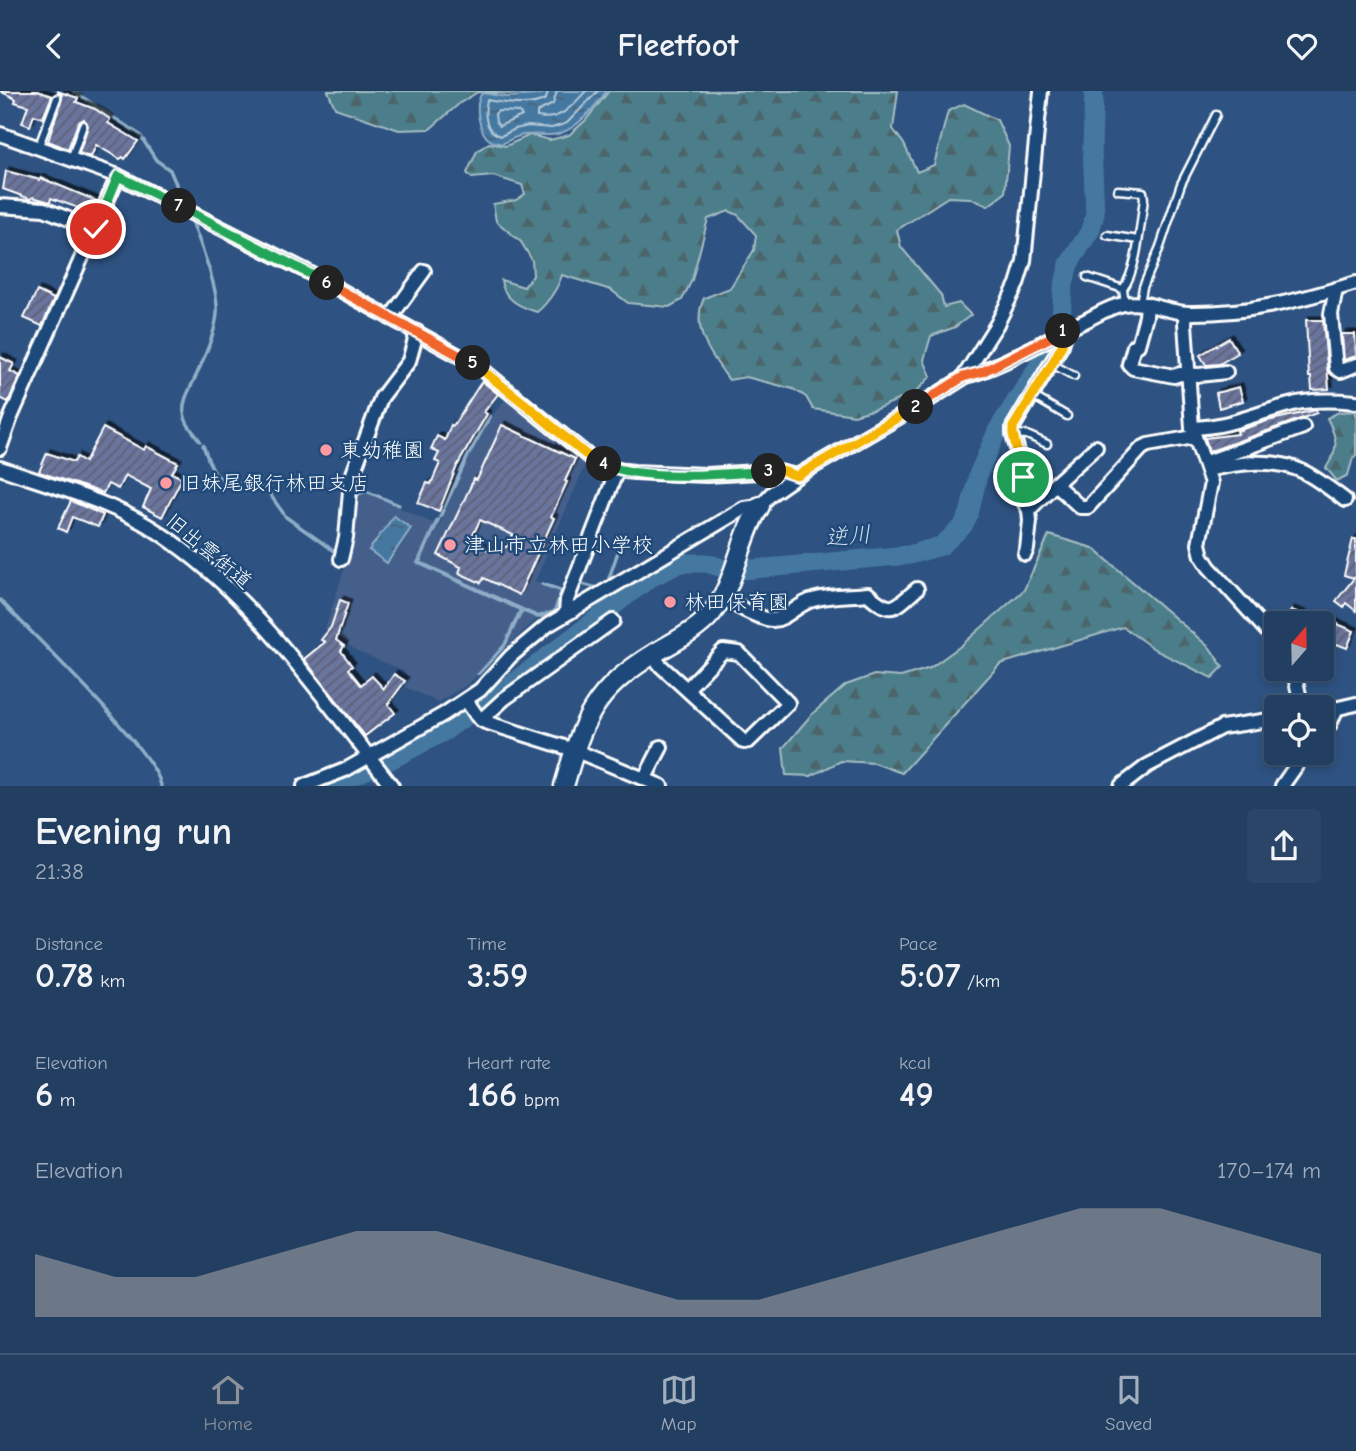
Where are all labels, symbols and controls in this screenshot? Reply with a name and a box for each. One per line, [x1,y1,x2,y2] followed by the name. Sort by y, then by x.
[35,27,73,65] icon: back
[617,27,739,64] text: Fleetfoot
[1283,27,1321,65] icon: heart
[162,188,196,223] pin: 7
[174,194,183,216] text: 7
[66,199,126,259] pin
[77,210,115,248] icon: check
[310,265,344,301] pin: 6
[322,271,331,293] text: 6
[1046,313,1080,349] pin: 1
[1059,319,1066,341] text: 1
[456,345,490,381] pin: 5
[467,351,478,373] text: 5
[898,389,934,425] pin: 2
[911,395,920,417] text: 2
[340,438,424,462] place label: 東幼稚園
[318,442,334,458] marker: 東幼稚園
[586,447,622,481] pin: 4
[993,447,1053,507] pin
[599,452,608,474] text: 4
[752,453,786,489] pin: 3
[1004,458,1042,496] icon: arrive
[764,459,773,481] text: 3
[180,471,369,495] place label: 旧妹尾銀行林田支店
[158,475,174,491] marker: 旧妹尾銀行林田支店
[161,508,257,594] street label: 旧出雲街道
[824,521,872,551] water label: 逆川
[464,533,653,557] place label: 津山市立林田小学校
[442,537,458,553] marker: 津山市立林田小学校
[684,590,789,614] place label: 林田保育園
[662,594,678,610] marker: 林田保育園
[1264,611,1334,681] north arrow
[1264,611,1334,765] map controls
[1264,695,1334,765] button: locate
[1247,809,1321,883] button: share
[35,810,232,854] text: Evening run
[35,858,84,885] text: 21:38
[35,933,103,955] text: Distance
[467,933,506,955] text: Time
[899,933,937,955] text: Pace
[35,955,94,996] text: 0.78
[467,955,528,996] text: 3:59
[899,955,961,996] text: 5:07
[94,970,125,992] text: km
[961,970,1000,992] text: /km
[35,1052,108,1074] text: Elevation
[467,1052,551,1074] text: Heart rate
[899,1052,931,1074] text: kcal
[35,1074,53,1115] text: 6
[467,1074,517,1115] text: 166
[899,1074,934,1115] text: 49
[53,1089,75,1111] text: m
[517,1089,560,1111] text: bpm
[35,1157,123,1184] text: Elevation
[1217,1157,1321,1184] text: 170–174 m
[204,1371,253,1435] tab: Home
[660,1371,698,1435] tab: Map
[1105,1371,1152,1435] tab: Saved

